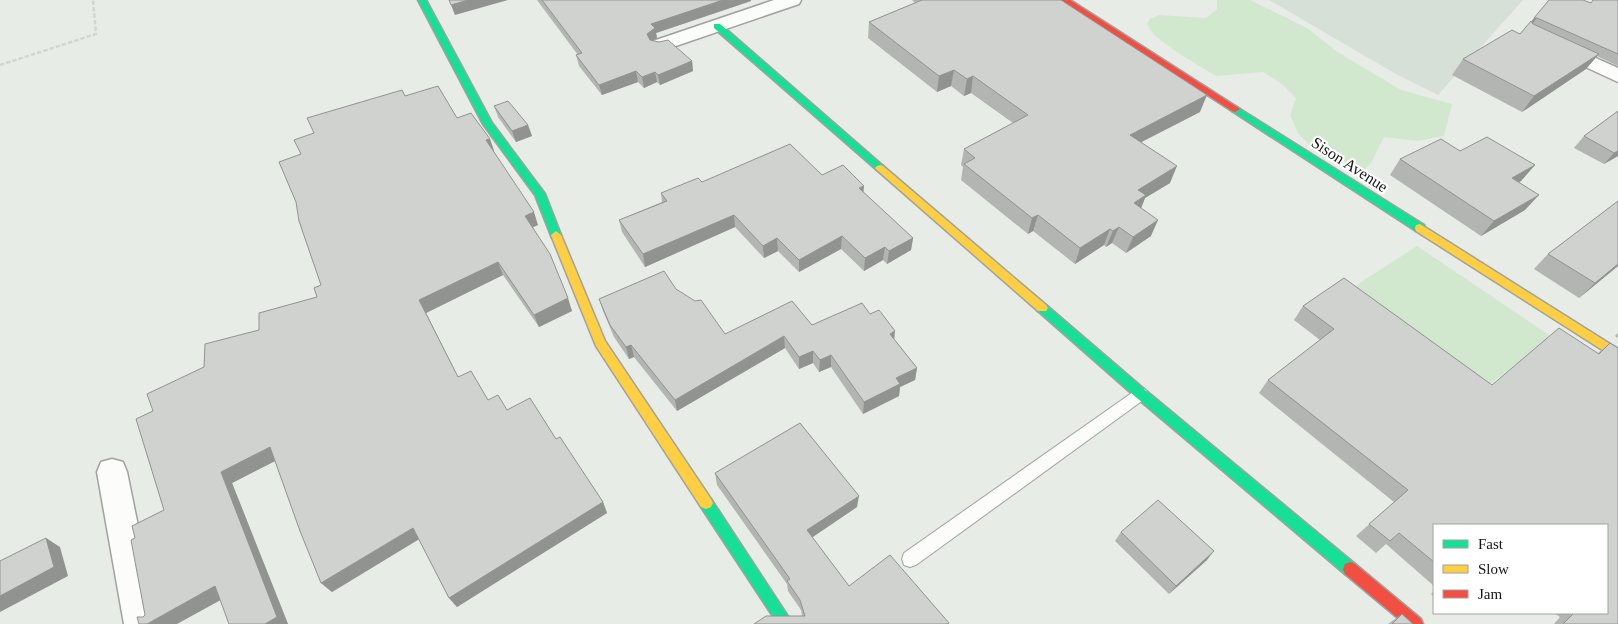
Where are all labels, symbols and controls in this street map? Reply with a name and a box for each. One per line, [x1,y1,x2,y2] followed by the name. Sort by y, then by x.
[1309,134,1391,195] street label: Sison Avenue
[1433,524,1608,614] legend
[1478,536,1504,552] text: Fast
[1478,561,1509,577] text: Slow
[1478,586,1502,602] text: Jam

